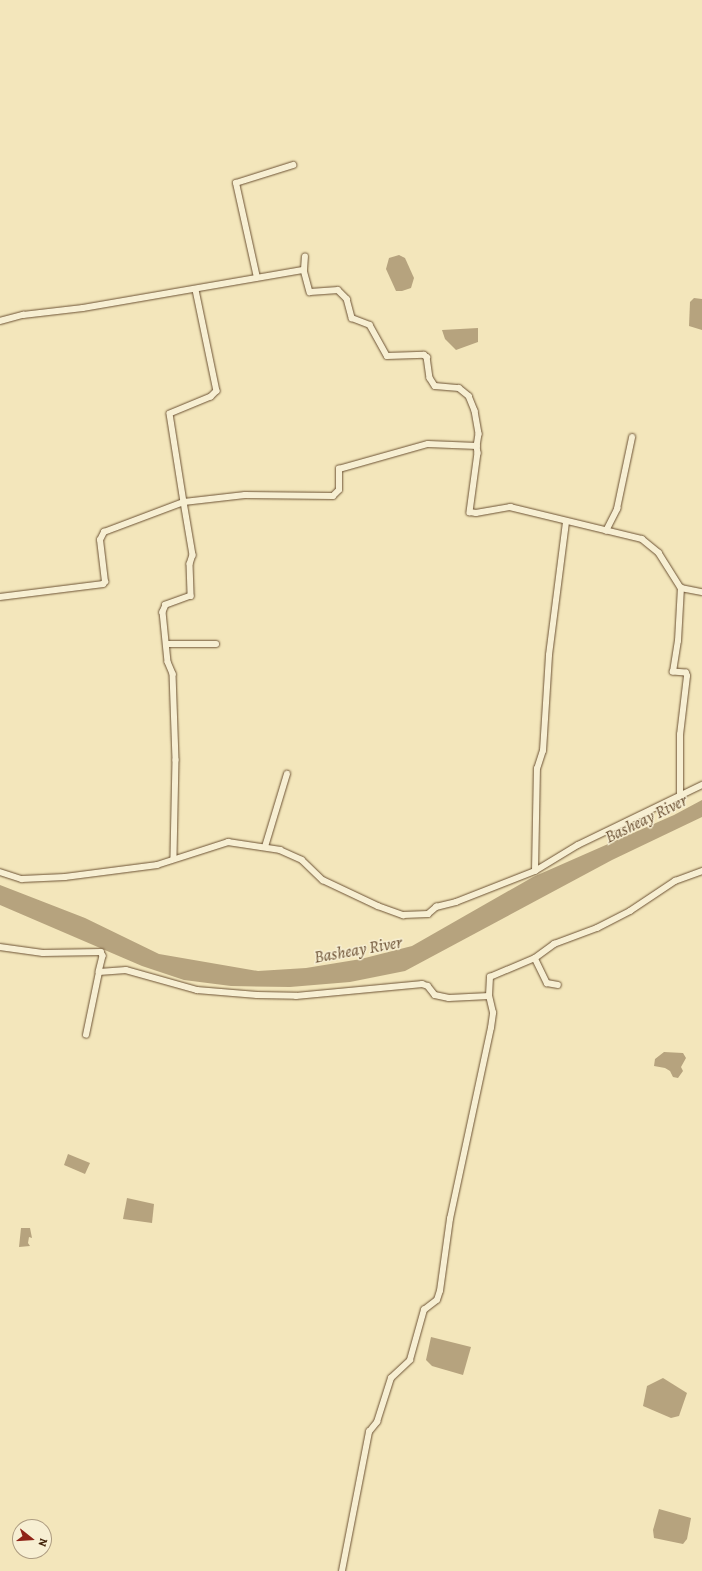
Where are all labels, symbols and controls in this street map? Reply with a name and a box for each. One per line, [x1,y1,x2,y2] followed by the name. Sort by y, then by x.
[602,790,690,848] water label: Basheay River
[312,932,404,968] water label: Basheay River
[12,1519,52,1559] north arrow
[35,1536,51,1548] text: N

